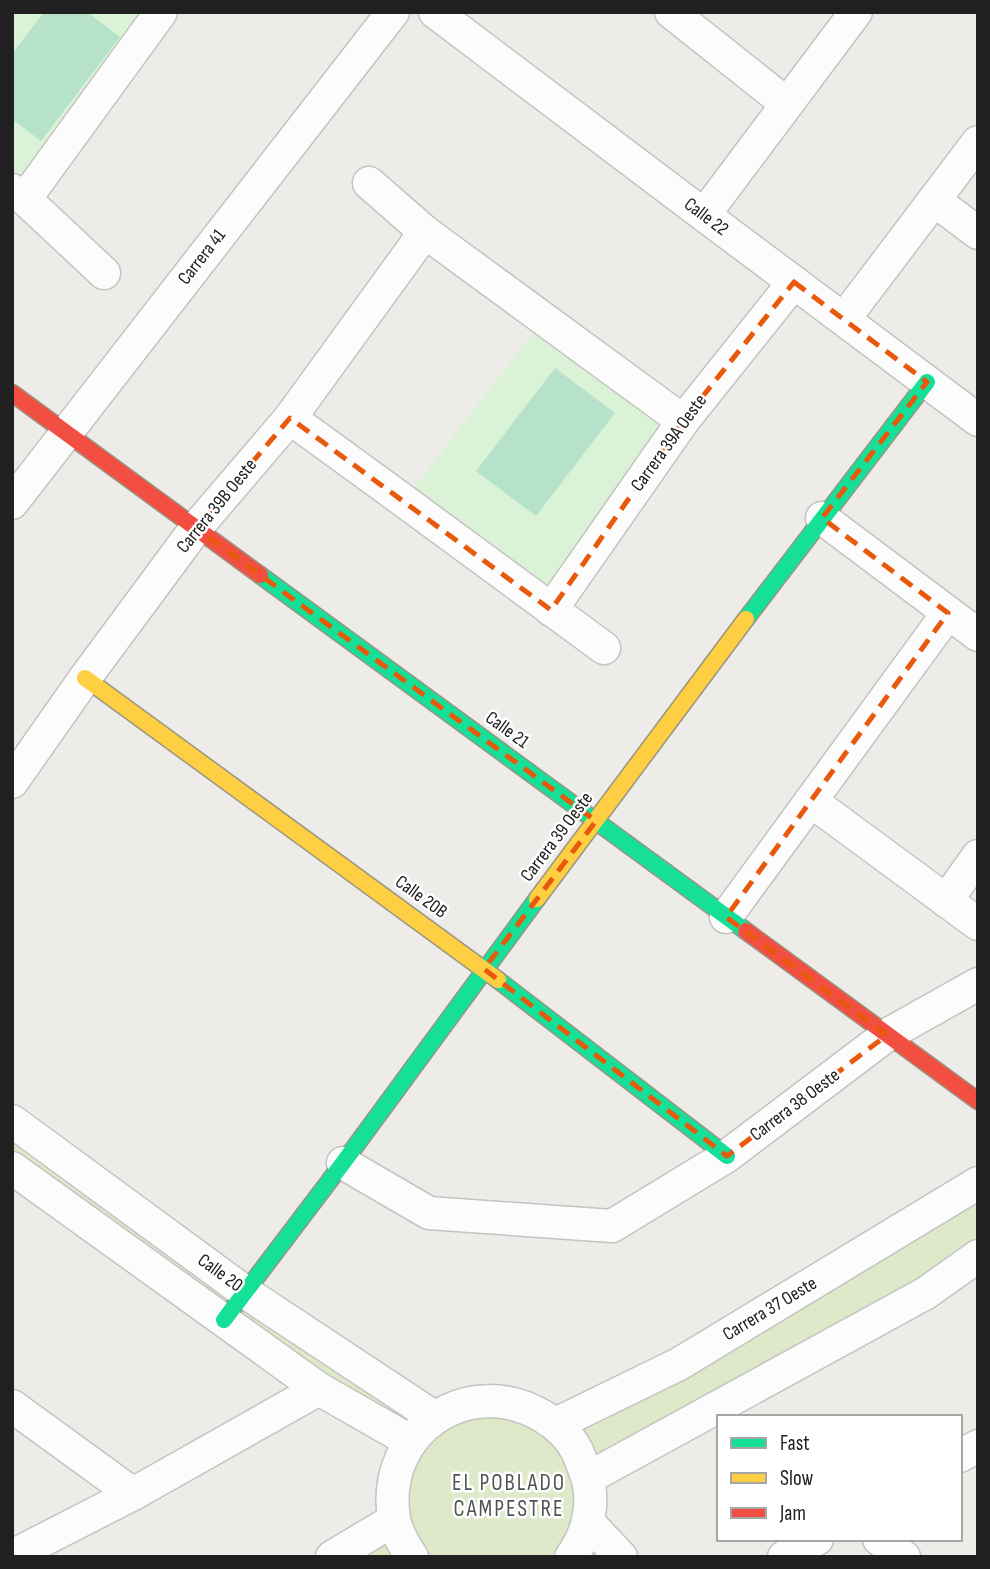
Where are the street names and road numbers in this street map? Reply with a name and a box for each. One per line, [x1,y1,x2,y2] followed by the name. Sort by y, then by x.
[679,193,733,241] street label: Calle 22
[173,224,231,290] street label: Carrera 41
[626,390,712,496] street label: Carrera 39A Oeste
[172,454,262,558] street label: Carrera 39B Oeste
[481,706,534,754] street label: Calle 21
[516,788,598,886] street label: Carrera 39 Oeste
[390,870,452,924] street label: Calle 20B
[746,1064,844,1146] street label: Carrera 38 Oeste
[193,1249,247,1297] street label: Calle 20
[719,1272,821,1346] street label: Carrera 37 Oeste

